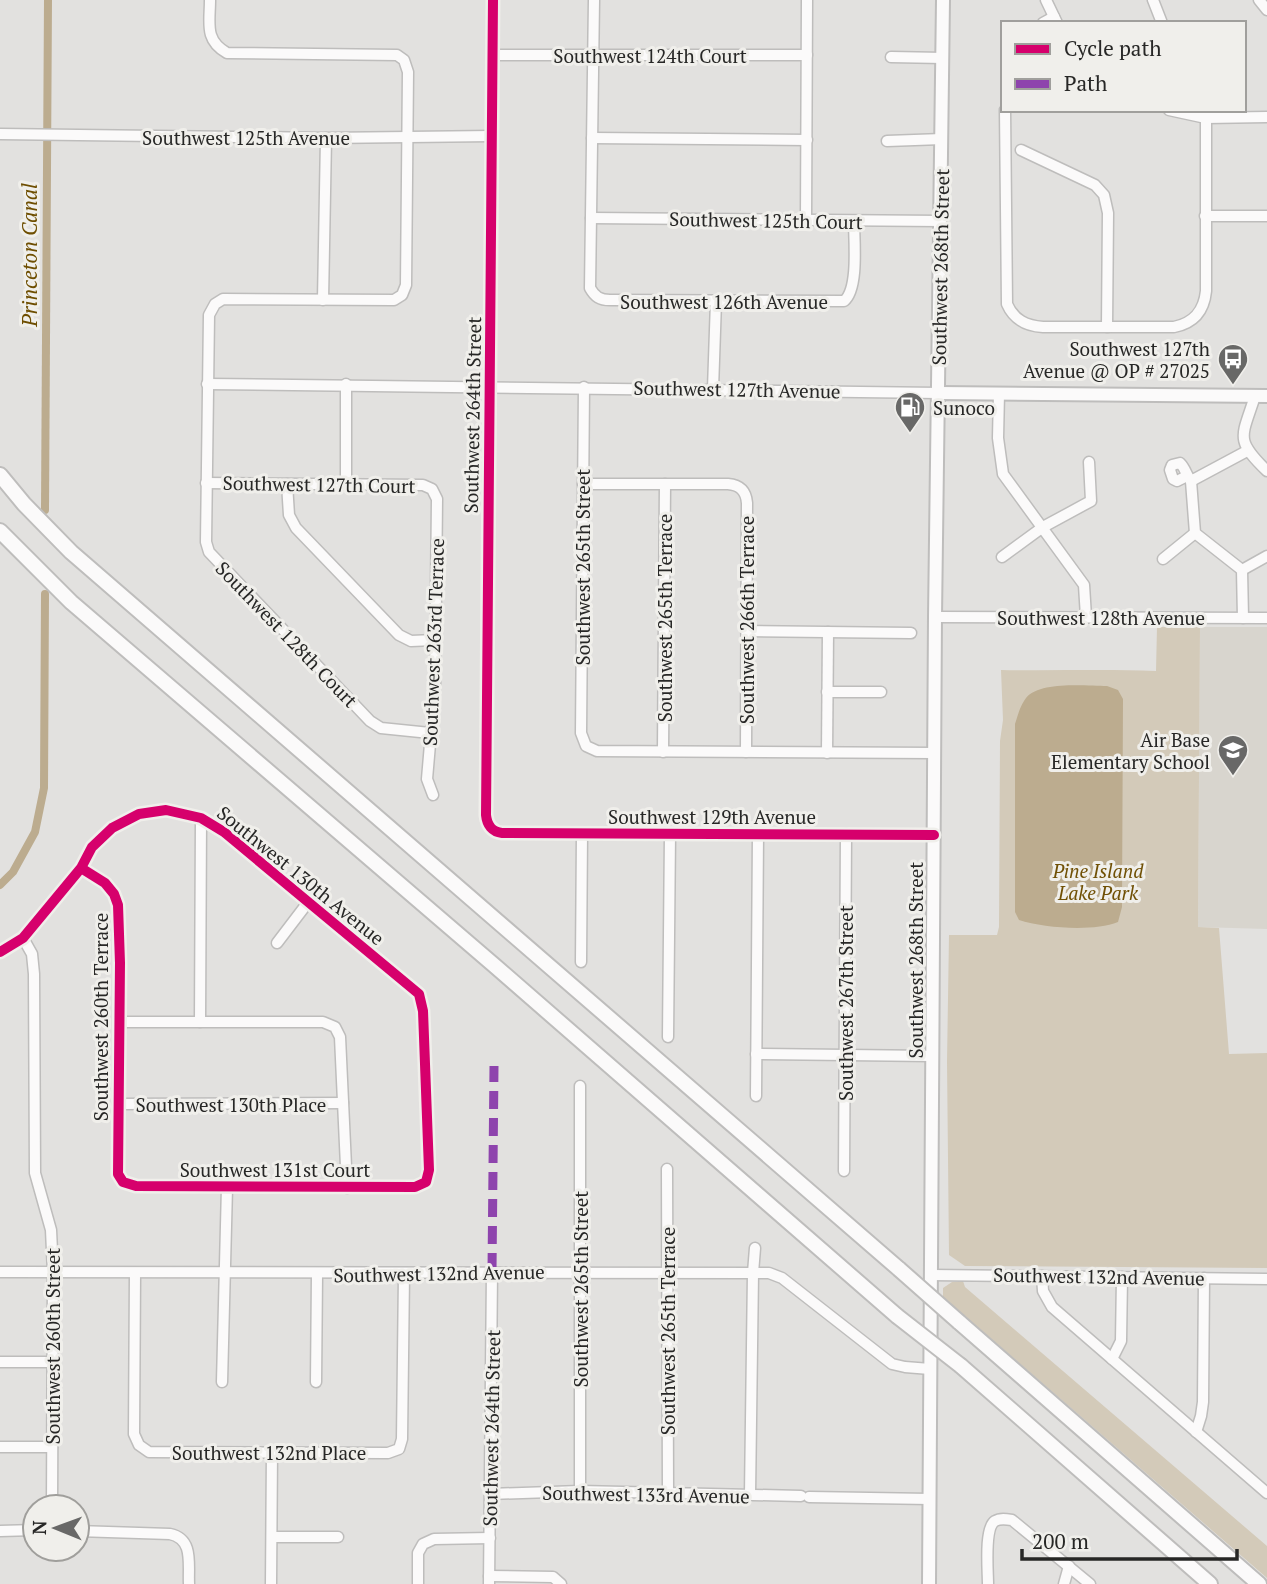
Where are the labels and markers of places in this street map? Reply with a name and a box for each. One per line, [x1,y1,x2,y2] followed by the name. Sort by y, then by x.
[1023,336,1210,383] place label: Southwest 127th Avenue @ OP # 27025
[1216,342,1250,386] bus stop icon: Southwest 127th Avenue @ OP # 27025
[893,390,927,434] fuel station icon: Sunoco
[933,395,995,420] place label: Sunoco
[1051,727,1210,774] place label: Air Base Elementary School
[1216,733,1250,777] school or university icon: Air Base Elementary School

